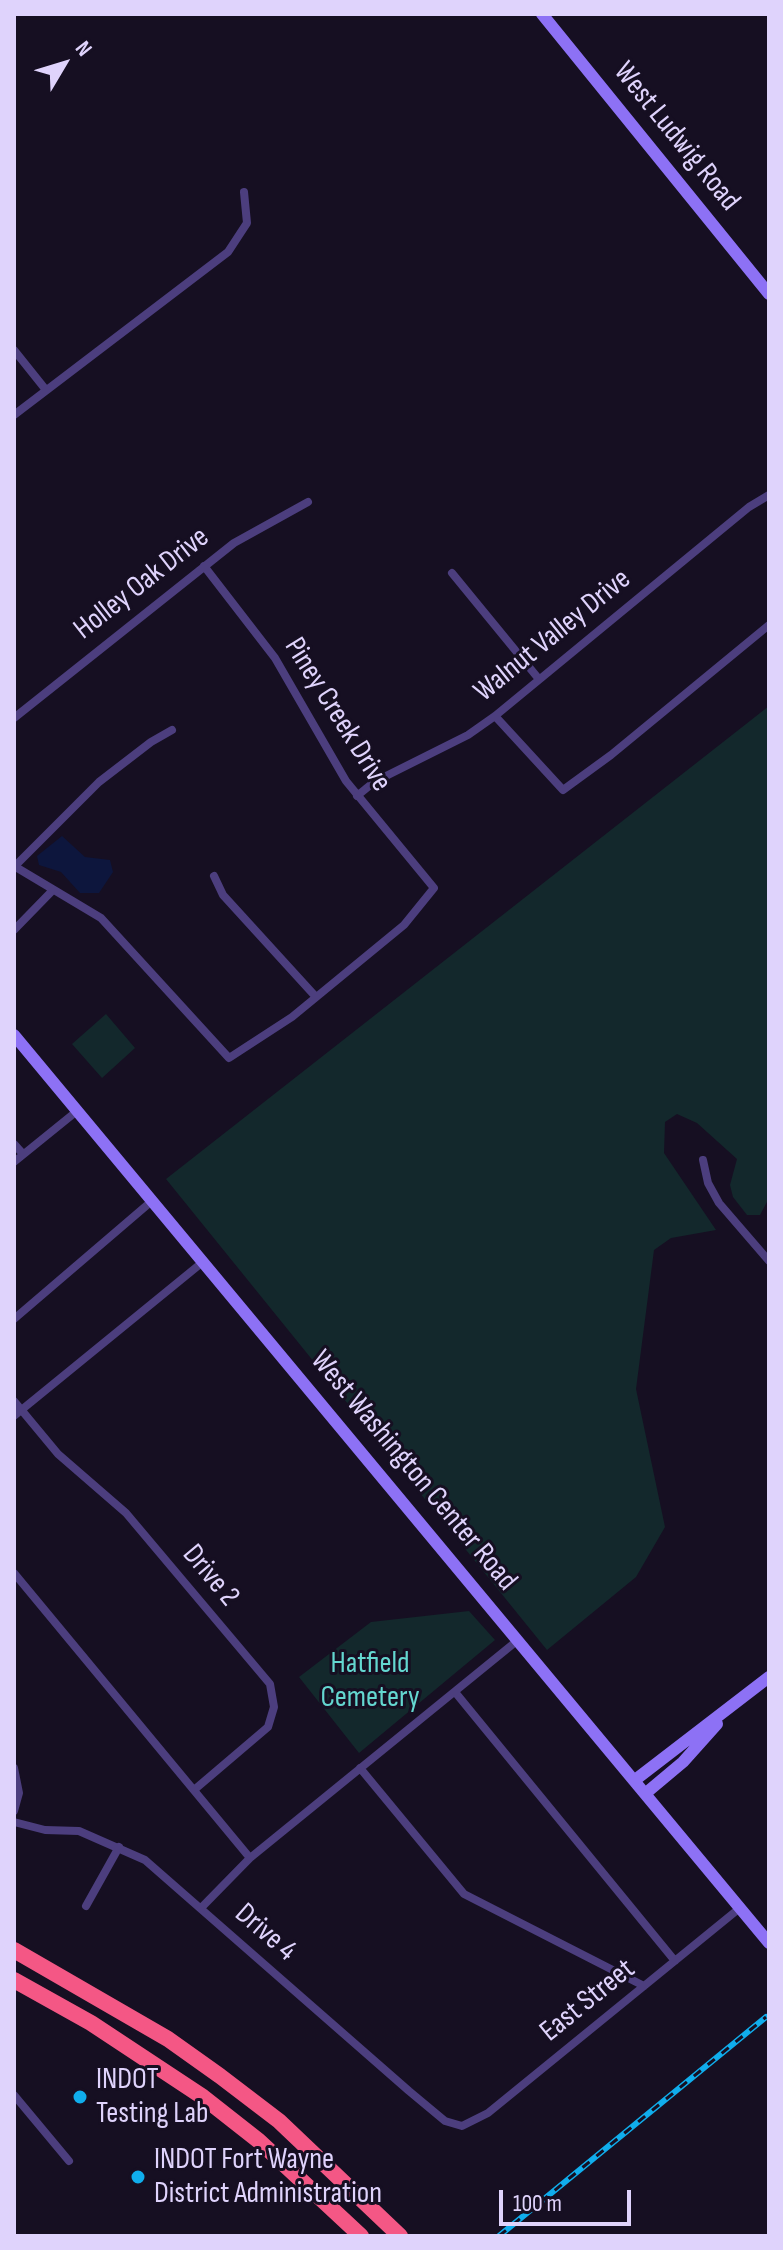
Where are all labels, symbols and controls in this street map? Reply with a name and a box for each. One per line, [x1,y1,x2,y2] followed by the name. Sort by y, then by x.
[24,24,104,104] north arrow
[69,36,98,62] text: N
[605,55,747,219] street label: West Ludwig Road
[67,520,217,648] street label: Holley Oak Drive
[467,562,639,710] street label: Walnut Valley Drive
[275,631,399,799] street label: Piney Creek Drive
[302,1344,524,1598] street label: West Washington Center Road
[174,1538,246,1614] street label: Drive 2
[321,1646,419,1716] park label: Hatfield Cemetery
[227,1897,303,1969] street label: Drive 4
[533,1952,643,2050] street label: East Street
[96,2062,208,2132] place label: INDOT Testing Lab
[71,2088,89,2106] marker: INDOT Testing Lab
[154,2142,382,2212] place label: INDOT Fort Wayne District Administration
[129,2168,147,2186] marker: INDOT Fort Wayne District Administration
[503,2174,635,2224] scale bar
[513,2189,562,2218] text: 100 m

